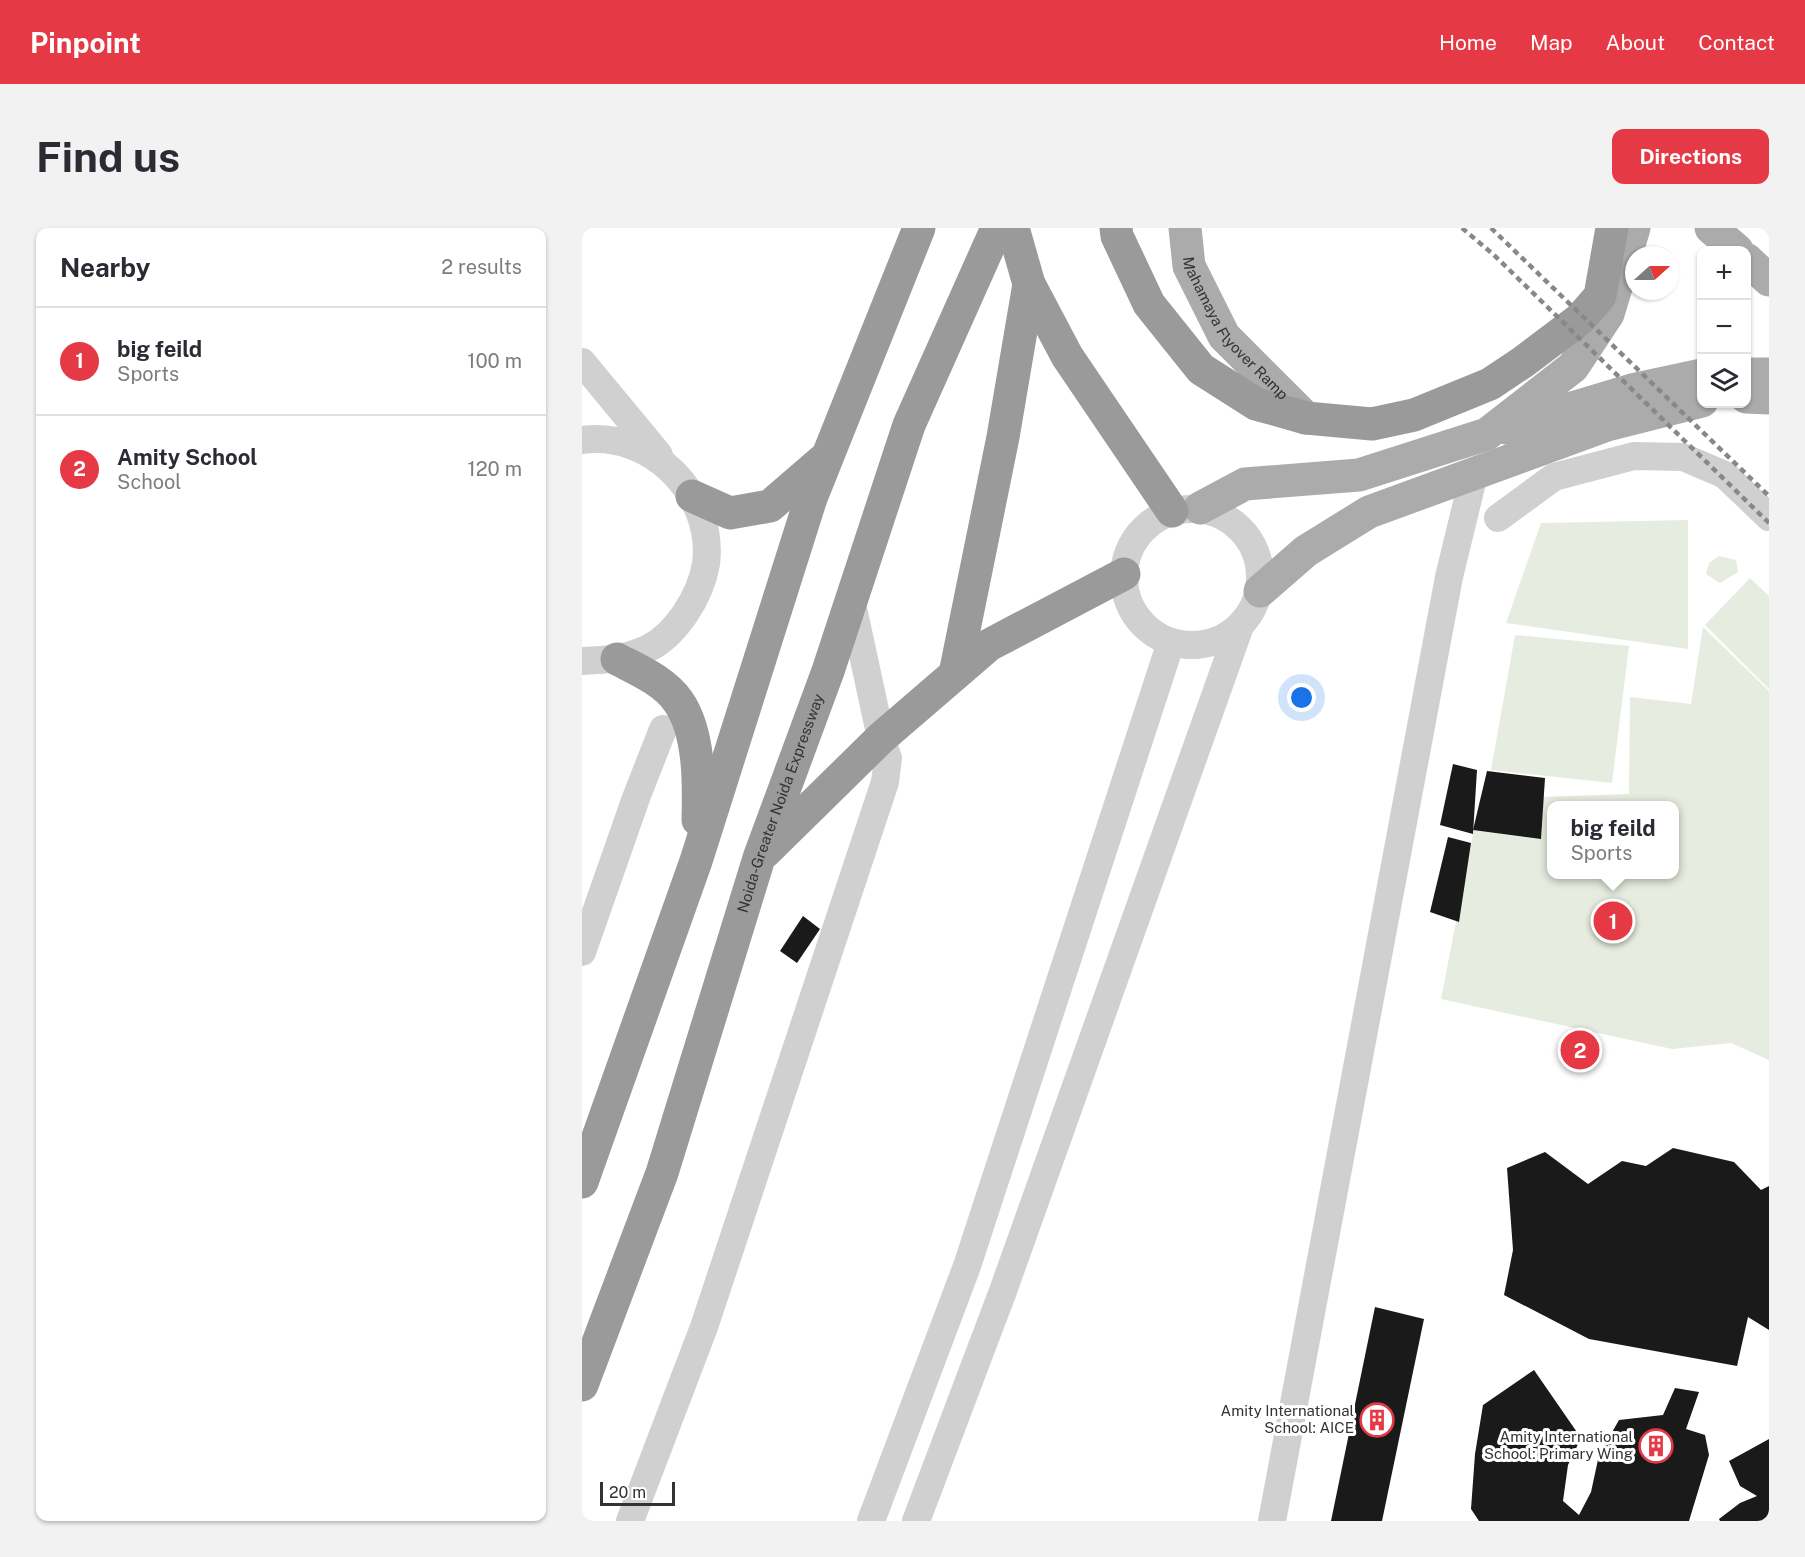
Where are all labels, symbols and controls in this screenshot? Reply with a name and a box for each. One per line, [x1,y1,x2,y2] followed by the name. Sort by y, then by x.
[30,26,141,59] text: Pinpoint
[1439,30,1497,55] text: Home
[1530,30,1573,55] text: Map
[1606,30,1665,55] text: About
[1698,30,1775,55] text: Contact
[1612,129,1769,184] button: Directions
[36,132,180,181] text: Find us
[1625,246,1679,300] north arrow
[1697,246,1751,408] map controls
[1697,246,1751,300] button: +
[60,252,150,283] text: Nearby
[441,255,522,279] text: 2 results
[1180,256,1292,403] street label: Mahamaya Flyover Ramp
[1697,300,1751,354] button: −
[117,336,202,362] text: big feild
[75,349,84,373] text: 1
[467,349,522,373] text: 100 m
[1697,354,1751,408] button: layers
[117,362,179,386] text: Sports
[117,444,258,470] text: Amity School
[73,457,86,481] text: 2
[468,457,522,481] text: 120 m
[117,470,181,494] text: School
[1287,683,1316,712] your location
[734,691,827,915] street label: Noida-Greater Noida Expressway
[1547,801,1679,879] popup
[1570,815,1656,841] text: big feild
[1570,841,1632,865] text: Sports
[1594,898,1632,944] pin: 1
[1560,1028,1600,1072] pin: 2
[1221,1402,1354,1436] place label: Amity International School: AICE
[1359,1402,1395,1438] building icon: Amity International School: AICE
[1484,1428,1633,1462] place label: Amity International School: Primary Wing
[1638,1428,1674,1464] building icon: Amity International School: Primary Wing
[600,1479,675,1506] scale bar
[609,1483,646,1502] text: 20 m

